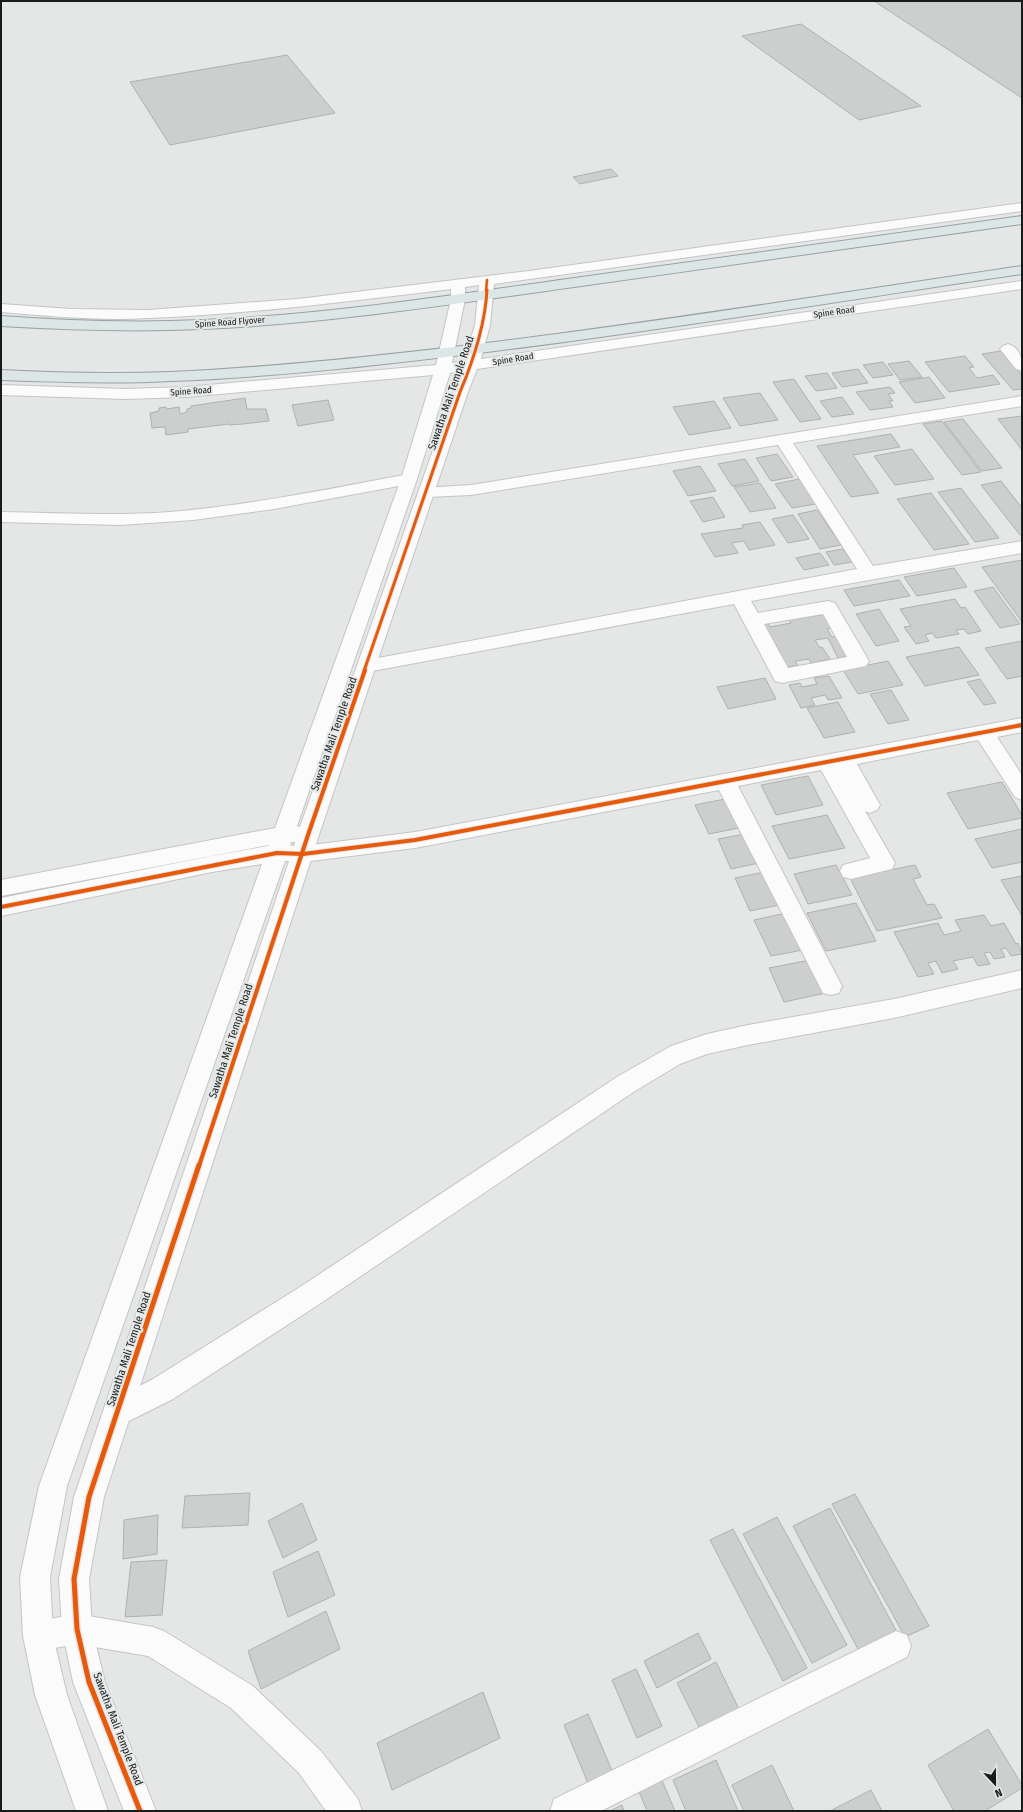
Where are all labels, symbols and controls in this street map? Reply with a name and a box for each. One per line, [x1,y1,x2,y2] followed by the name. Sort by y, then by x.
[813,304,855,320] street label: Spine Road
[195,315,266,329] street label: Spine Road Flyover
[425,334,477,452] street label: Sawatha Mali Temple Road
[492,351,534,367] street label: Spine Road
[170,385,212,397] street label: Spine Road
[308,675,360,793] street label: Sawatha Mali Temple Road
[206,982,256,1100] street label: Sawatha Mali Temple Road
[104,1290,154,1408] street label: Sawatha Mali Temple Road
[90,1671,146,1787] street label: Sawatha Mali Temple Road
[975,1764,1015,1804] north arrow
[993,1786,1004,1800] text: N

